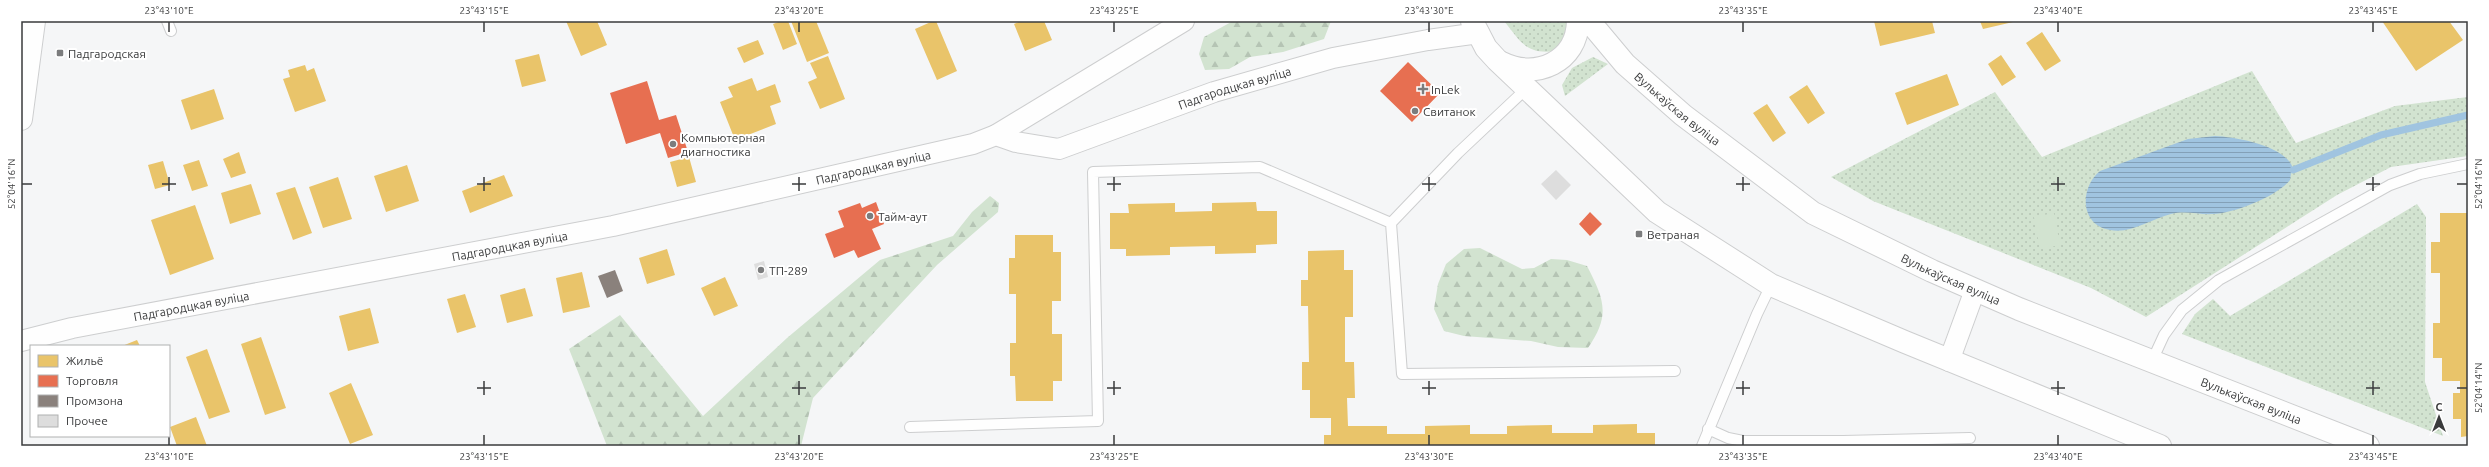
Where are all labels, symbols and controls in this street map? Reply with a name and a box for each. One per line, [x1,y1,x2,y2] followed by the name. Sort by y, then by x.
[144,5,194,16] text: 23°43'10"E
[459,5,509,16] text: 23°43'15"E
[774,5,824,16] text: 23°43'20"E
[1089,5,1139,16] text: 23°43'25"E
[1404,5,1454,16] text: 23°43'30"E
[1718,5,1768,16] text: 23°43'35"E
[2033,5,2083,16] text: 23°43'40"E
[2348,5,2398,16] text: 23°43'45"E
[68,47,146,60] place label: Падгародская
[55,48,65,58] marker: Падгародская
[1176,64,1292,111] street label: Падгародцкая вуліца
[1632,69,1723,147] street label: Вулькаўская вуліца
[1431,83,1460,96] place label: InLek
[1418,84,1428,94] marker: InLek
[1423,105,1476,118] place label: Свитанок
[1410,106,1420,116] marker: Свитанок
[681,131,765,158] place label: Компьютерная диагностика
[668,139,678,149] marker: Компьютерная диагностика
[814,147,932,186] street label: Падгародцкая вуліца
[6,159,17,209] text: 52°04'16"N
[2473,159,2484,209] text: 52°04'16"N
[878,210,928,223] place label: Тайм-аут
[865,211,875,221] marker: Тайм-аут
[451,228,569,263] street label: Падгародцкая вуліца
[1647,228,1699,241] place label: Ветраная
[1634,229,1644,239] marker: Ветраная
[1899,251,2002,307] street label: Вулькаўская вуліца
[769,264,808,277] place label: ТП-289
[756,265,766,275] marker: ТП-289
[132,288,250,323] street label: Падгародцкая вуліца
[30,345,170,437] legend
[66,354,103,367] text: Жильё
[2473,363,2484,413] text: 52°04'14"N
[66,374,118,387] text: Торговля
[2199,375,2304,426] street label: Вулькаўская вуліца
[66,394,123,407] text: Промзона
[2419,397,2459,437] north arrow
[2435,401,2443,413] text: С
[66,414,108,427] text: Прочее
[144,451,194,462] text: 23°43'10"E
[459,451,509,462] text: 23°43'15"E
[774,451,824,462] text: 23°43'20"E
[1089,451,1139,462] text: 23°43'25"E
[1404,451,1454,462] text: 23°43'30"E
[1718,451,1768,462] text: 23°43'35"E
[2033,451,2083,462] text: 23°43'40"E
[2348,451,2398,462] text: 23°43'45"E

